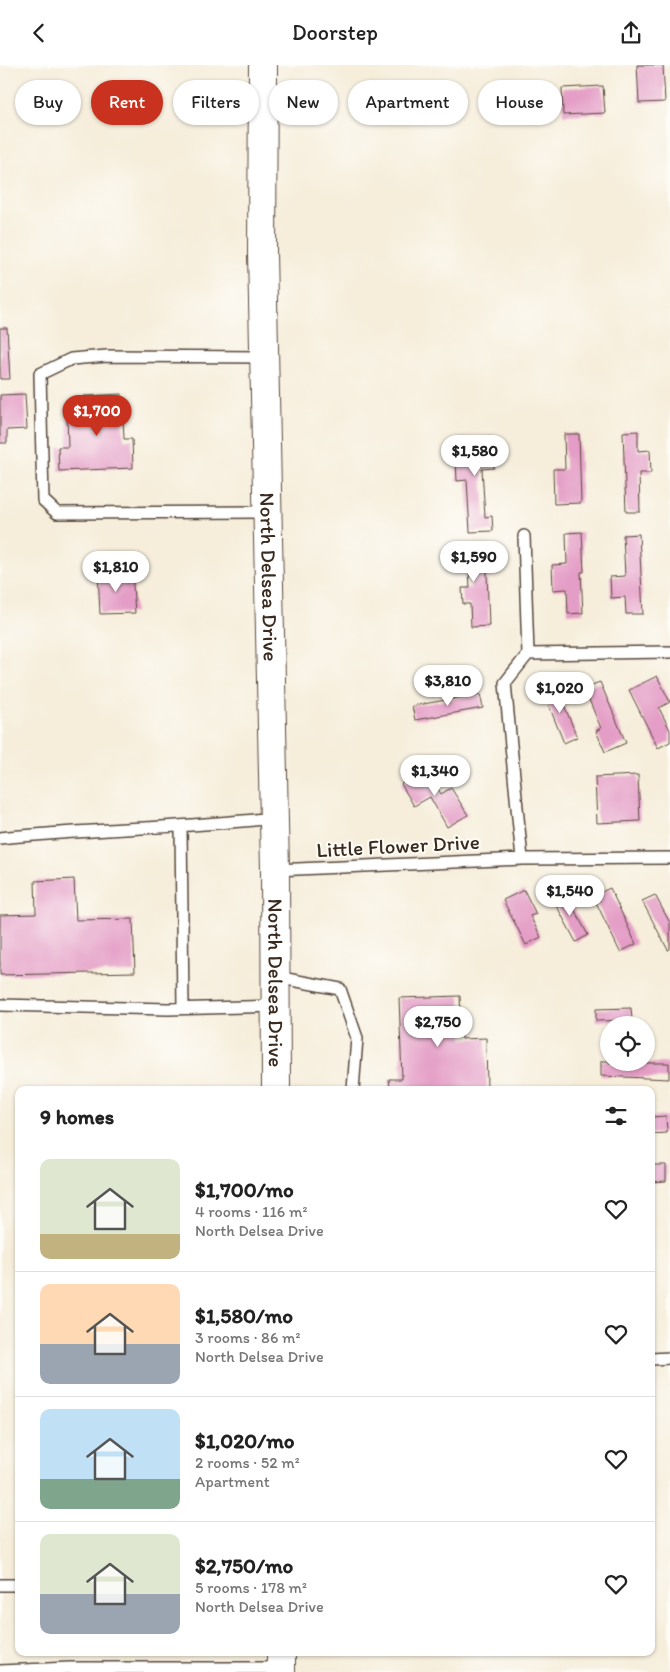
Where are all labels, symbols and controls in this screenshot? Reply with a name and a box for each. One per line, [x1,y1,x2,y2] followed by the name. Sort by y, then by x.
[25,19,53,47] icon: back
[292,19,378,46] text: Doorstep
[617,19,645,47] icon: share
[15,80,81,125] chip: Buy
[91,80,163,125] chip: Rent
[173,80,259,125] chip: Filters
[269,80,338,125] chip: New
[348,80,468,125] chip: Apartment
[478,80,562,125] chip: House
[56,395,138,437] pin: $1,700
[74,401,120,420] text: $1,700
[434,435,516,477] pin: $1,580
[452,441,498,460] text: $1,580
[255,492,284,662] street label: North Delsea Drive
[433,541,515,583] pin: $1,590
[451,547,497,566] text: $1,590
[75,551,157,593] pin: $1,810
[93,557,139,576] text: $1,810
[407,665,489,707] pin: $3,810
[425,671,471,690] text: $3,810
[519,671,601,714] pin: $1,020
[536,678,584,697] text: $1,020
[394,755,476,797] pin: $1,340
[411,761,459,780] text: $1,340
[316,829,480,862] street label: Little Flower Drive
[529,875,611,917] pin: $1,540
[546,881,594,900] text: $1,540
[263,898,289,1067] street label: North Delsea Drive
[397,1005,479,1048] pin: $2,750
[415,1012,461,1031] text: $2,750
[600,1016,655,1071] map controls
[600,1016,655,1071] button: locate
[602,1102,630,1130] icon: filters
[40,1104,114,1129] text: 9 homes
[195,1177,294,1202] text: $1,700/mo
[80,1179,140,1239] icon: home
[602,1195,630,1223] icon: heart
[195,1202,307,1221] text: 4 rooms · 116 m²
[195,1221,324,1240] text: North Delsea Drive
[195,1303,293,1328] text: $1,580/mo
[80,1304,140,1364] icon: home
[602,1320,630,1348] icon: heart
[195,1328,300,1347] text: 3 rooms · 86 m²
[195,1347,324,1366] text: North Delsea Drive
[195,1428,294,1453] text: $1,020/mo
[80,1429,140,1489] icon: home
[602,1445,630,1473] icon: heart
[195,1453,300,1472] text: 2 rooms · 52 m²
[195,1472,270,1491] text: Apartment
[195,1553,293,1578] text: $2,750/mo
[80,1554,140,1614] icon: home
[602,1570,630,1598] icon: heart
[195,1578,307,1597] text: 5 rooms · 178 m²
[195,1597,324,1616] text: North Delsea Drive

